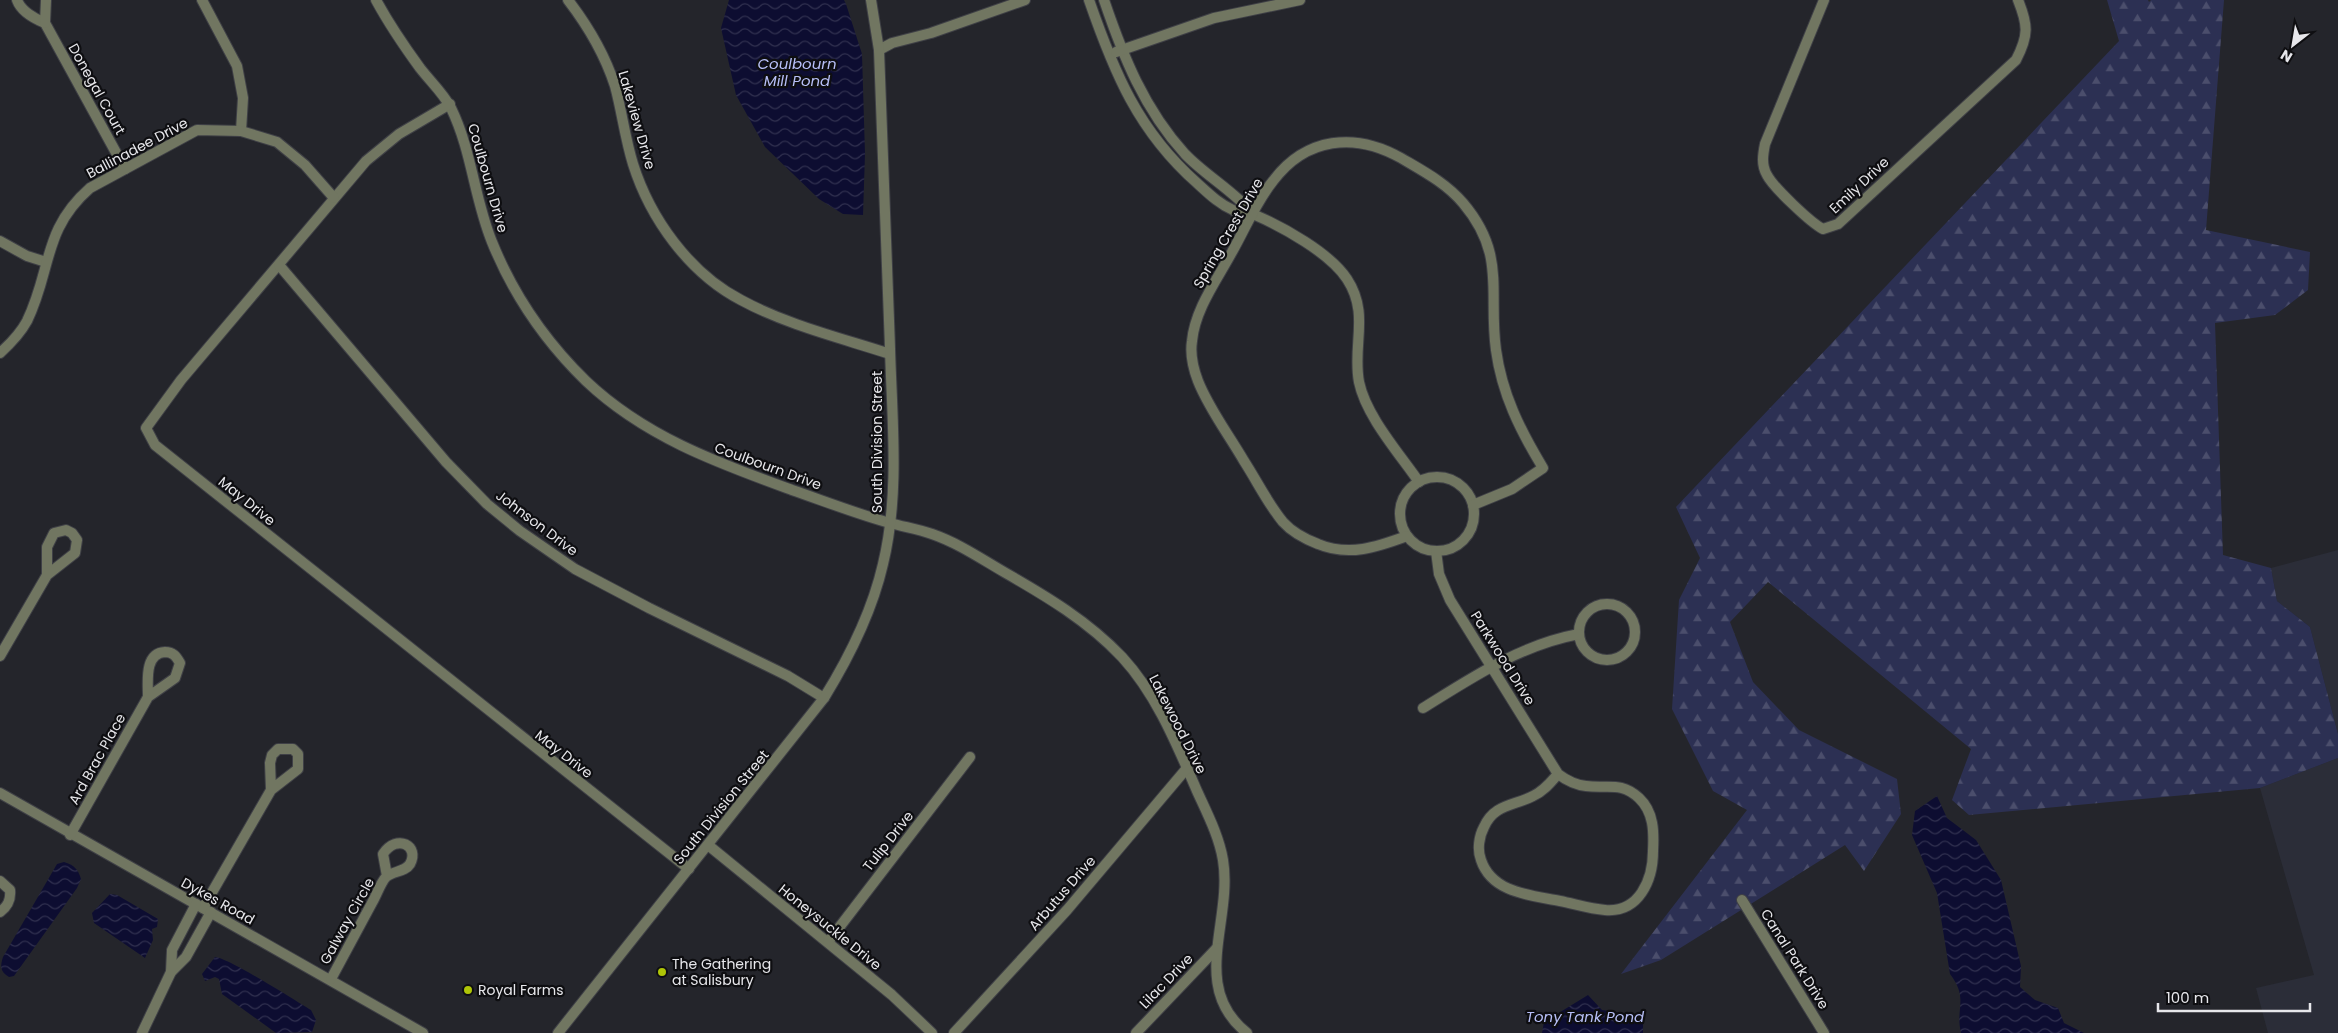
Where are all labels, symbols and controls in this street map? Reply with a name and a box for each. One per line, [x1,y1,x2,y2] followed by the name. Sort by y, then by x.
[2268,20,2318,70] north arrow
[64,40,130,138] street label: Donegal Court
[2277,45,2296,67] text: N
[757,53,837,91] water label: Coulbourn Mill Pond
[613,68,661,172] street label: Lakeview Drive
[83,113,192,183] street label: Ballinadee Drive
[463,121,513,235] street label: Coulbourn Drive
[1825,152,1894,218] street label: Emily Drive
[1188,174,1268,292] street label: Spring Crest Drive
[867,371,887,513] street label: South Division Street
[712,437,825,495] street label: Coulbourn Drive
[214,472,280,530] street label: May Drive
[492,485,583,561] street label: Johnson Drive
[1466,607,1540,709] street label: Parkwood Drive
[1144,671,1212,777] street label: Lakewood Drive
[64,709,131,808] street label: Ard Brac Place
[531,725,597,783] street label: May Drive
[669,746,773,868] street label: South Division Street
[858,806,918,875] street label: Tulip Drive
[1024,851,1100,935] street label: Arbutus Drive
[178,873,258,929] street label: Dykes Road
[315,874,379,968] street label: Galway Circle
[774,879,886,975] street label: Honeysuckle Drive
[1756,905,1834,1013] street label: Canal Park Drive
[1135,949,1198,1013] street label: Lilac Drive
[672,954,771,990] place label: The Gathering at Salisbury
[656,966,668,978] marker: The Gathering at Salisbury
[478,980,563,1000] place label: Royal Farms
[2158,980,2310,1012] scale bar
[462,984,474,996] marker: Royal Farms
[2166,987,2209,1008] text: 100 m
[1526,1006,1645,1027] water label: Tony Tank Pond

